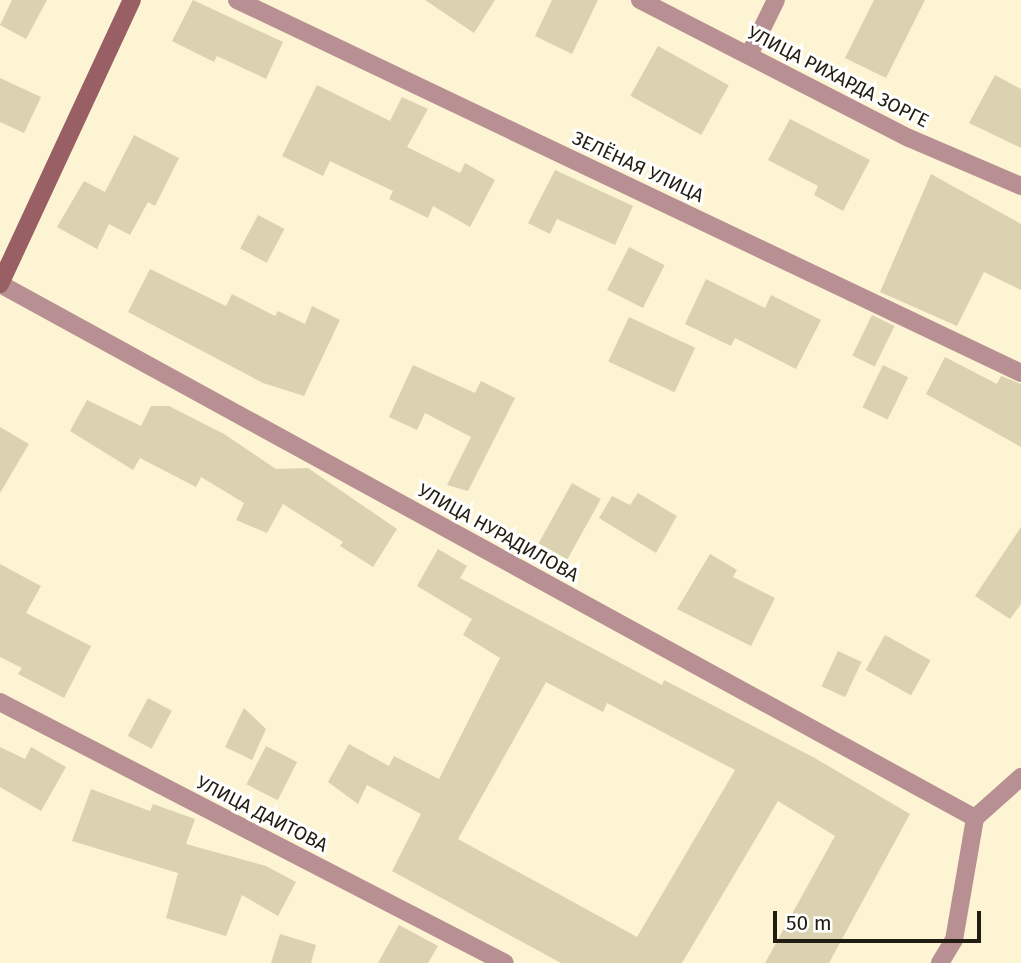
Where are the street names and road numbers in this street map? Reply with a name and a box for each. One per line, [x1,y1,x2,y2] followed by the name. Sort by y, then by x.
[744,21,932,133] street label: УЛИЦА РИХАРДА ЗОРГЕ
[569,127,707,207] street label: ЗЕЛЁНАЯ УЛИЦА
[414,479,582,587] street label: УЛИЦА НУРАДИЛОВА
[193,771,331,857] street label: УЛИЦА ДАИТОВА

